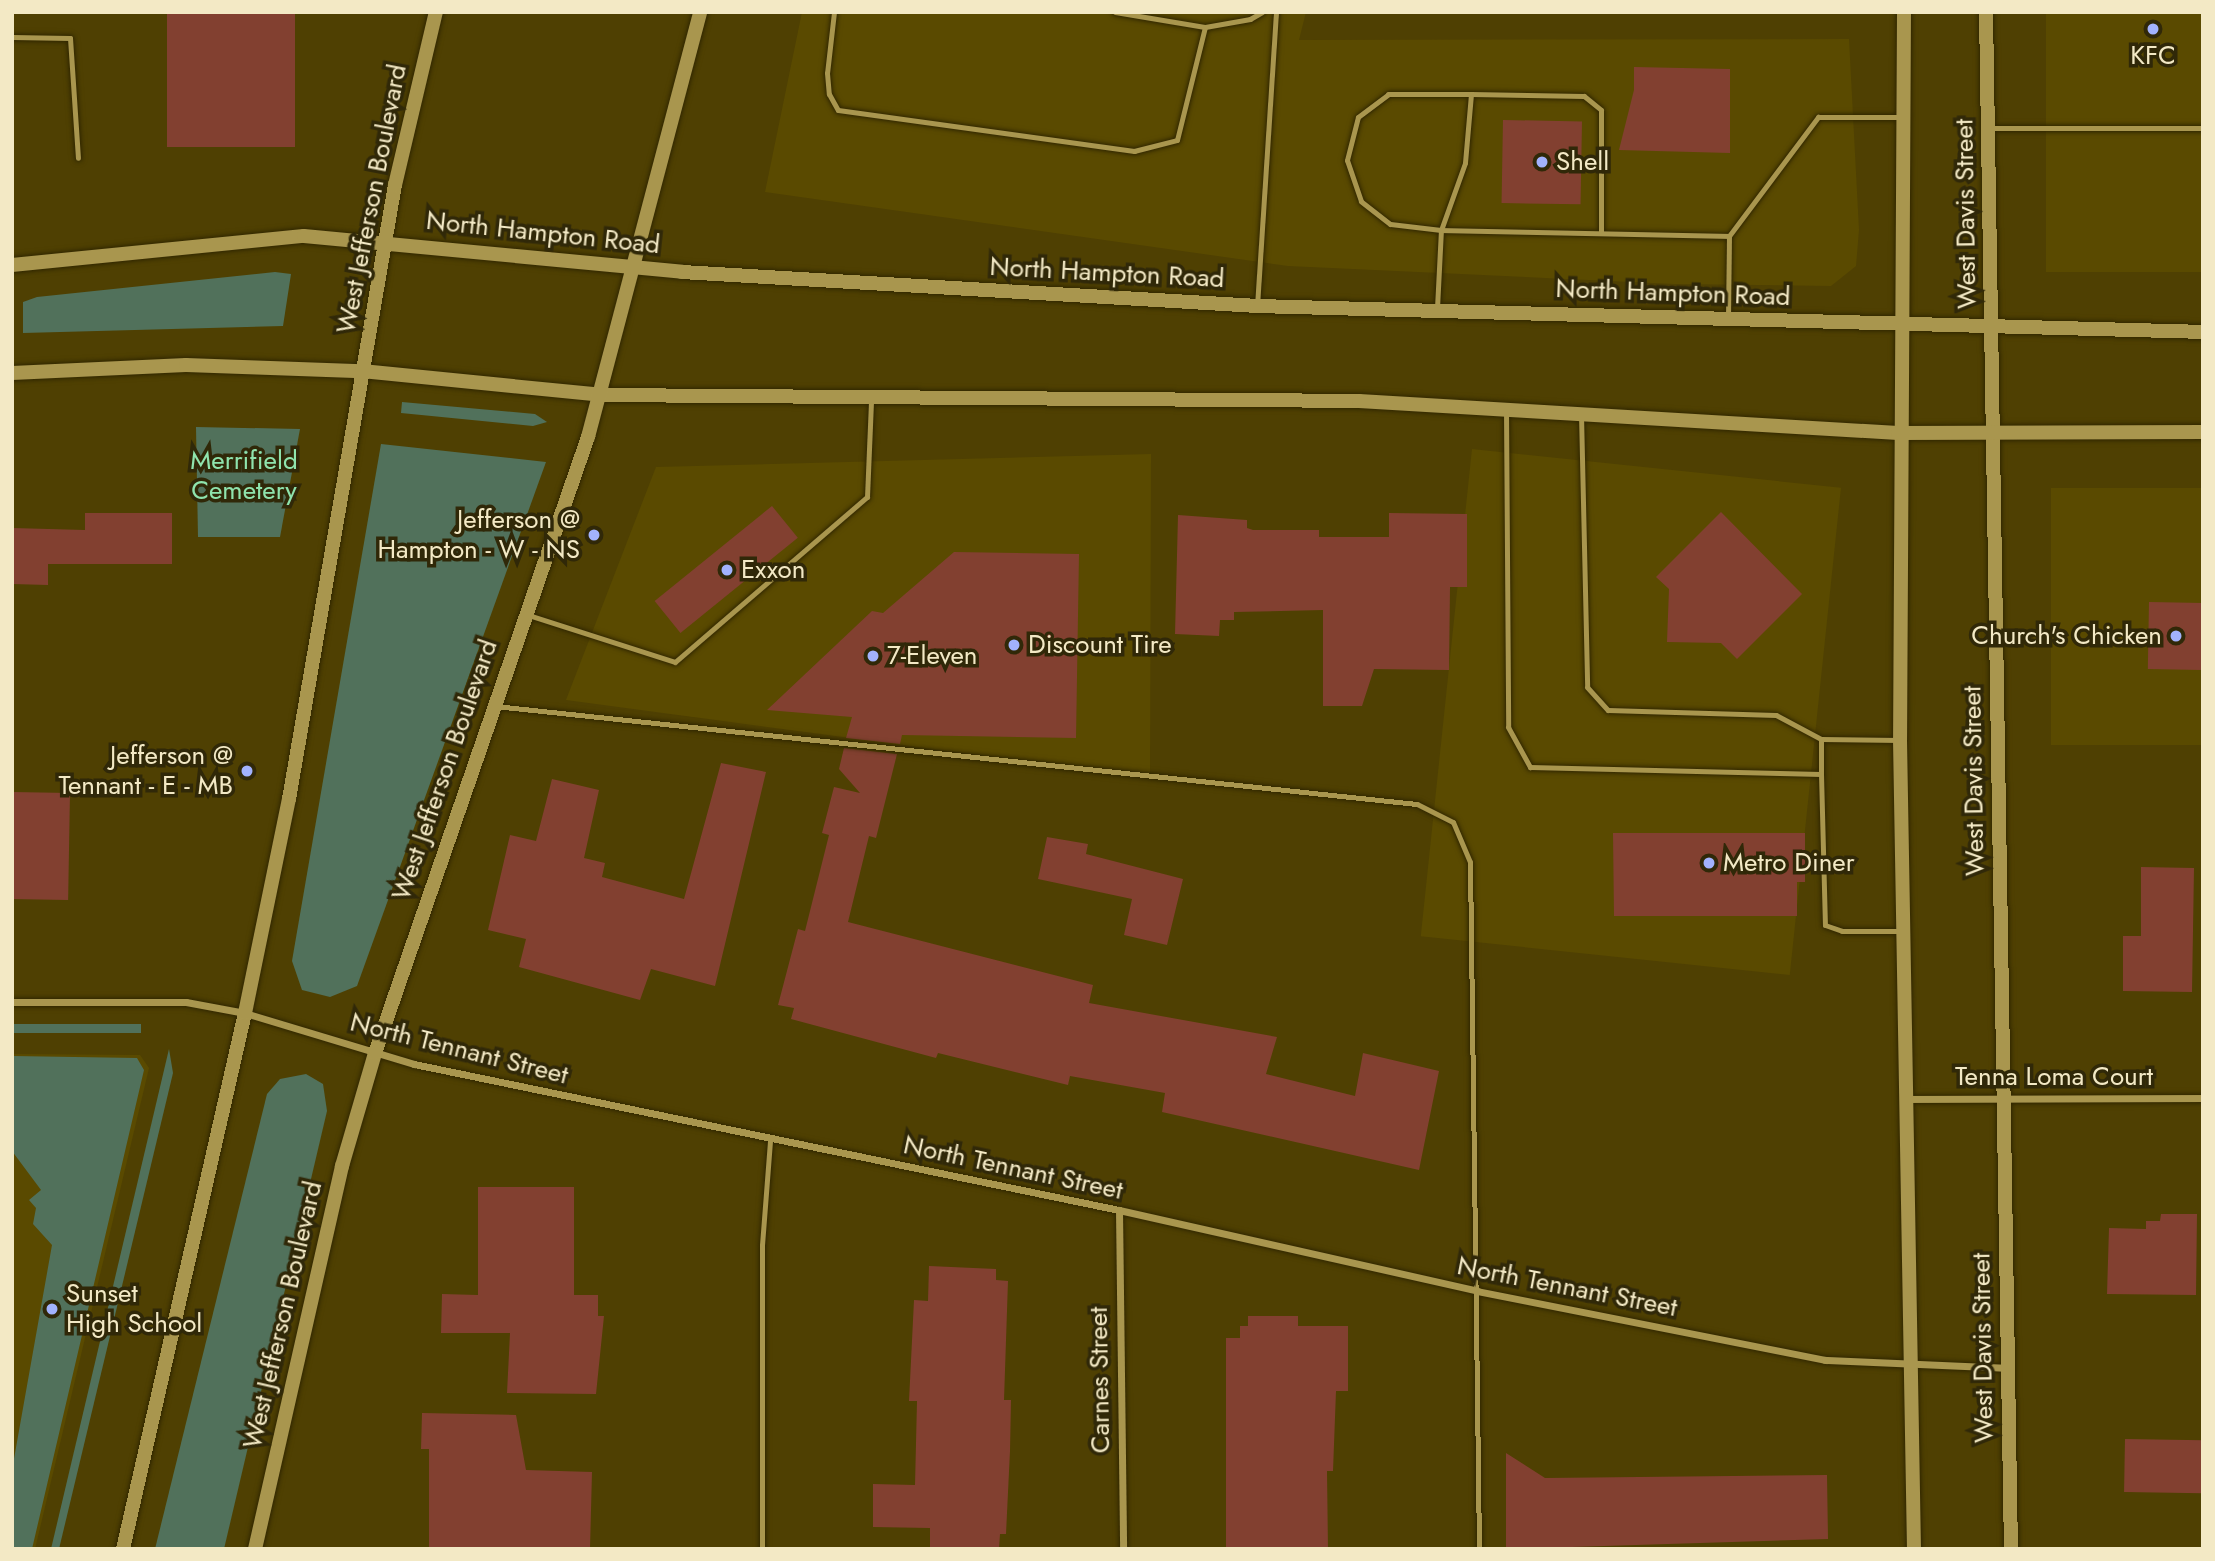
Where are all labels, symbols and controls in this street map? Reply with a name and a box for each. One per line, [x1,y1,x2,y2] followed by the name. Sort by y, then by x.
[2145,21,2161,37] marker: KFC
[2130,40,2176,72] place label: KFC
[331,62,413,336] street label: West Jefferson Boulevard
[1949,119,1983,309] street label: West Davis Street
[1556,146,1609,178] place label: Shell
[1534,154,1550,170] marker: Shell
[424,205,662,261] street label: North Hampton Road
[989,251,1225,295] street label: North Hampton Road
[1555,273,1791,313] street label: North Hampton Road
[190,445,298,506] park label: Merrifield Cemetery
[377,504,580,566] place label: Jefferson @ Hampton - W - NS
[586,527,602,543] marker: Jefferson @ Hampton - W - NS
[741,554,805,586] place label: Exxon
[719,562,735,578] marker: Exxon
[1971,620,2162,652] place label: Church's Chicken
[2168,628,2184,644] marker: Church's Chicken
[1028,629,1172,661] place label: Discount Tire
[386,636,504,904] street label: West Jefferson Boulevard
[1006,637,1022,653] marker: Discount Tire
[887,640,977,672] place label: 7-Eleven
[865,648,881,664] marker: 7-Eleven
[1957,686,1991,876] street label: West Davis Street
[58,740,233,802] place label: Jefferson @ Tennant - E - MB
[239,763,255,779] marker: Jefferson @ Tennant - E - MB
[1723,847,1855,879] place label: Metro Diner
[1701,855,1717,871] marker: Metro Diner
[347,1007,571,1091] street label: North Tennant Street
[1955,1061,2153,1093] street label: Tenna Loma Court
[901,1130,1125,1206] street label: North Tennant Street
[237,1178,329,1452] street label: West Jefferson Boulevard
[1454,1250,1680,1324] street label: North Tennant Street
[1966,1253,2000,1443] street label: West Davis Street
[66,1278,202,1340] place label: Sunset High School
[44,1301,60,1317] marker: Sunset High School
[1083,1306,1117,1454] street label: Carnes Street

